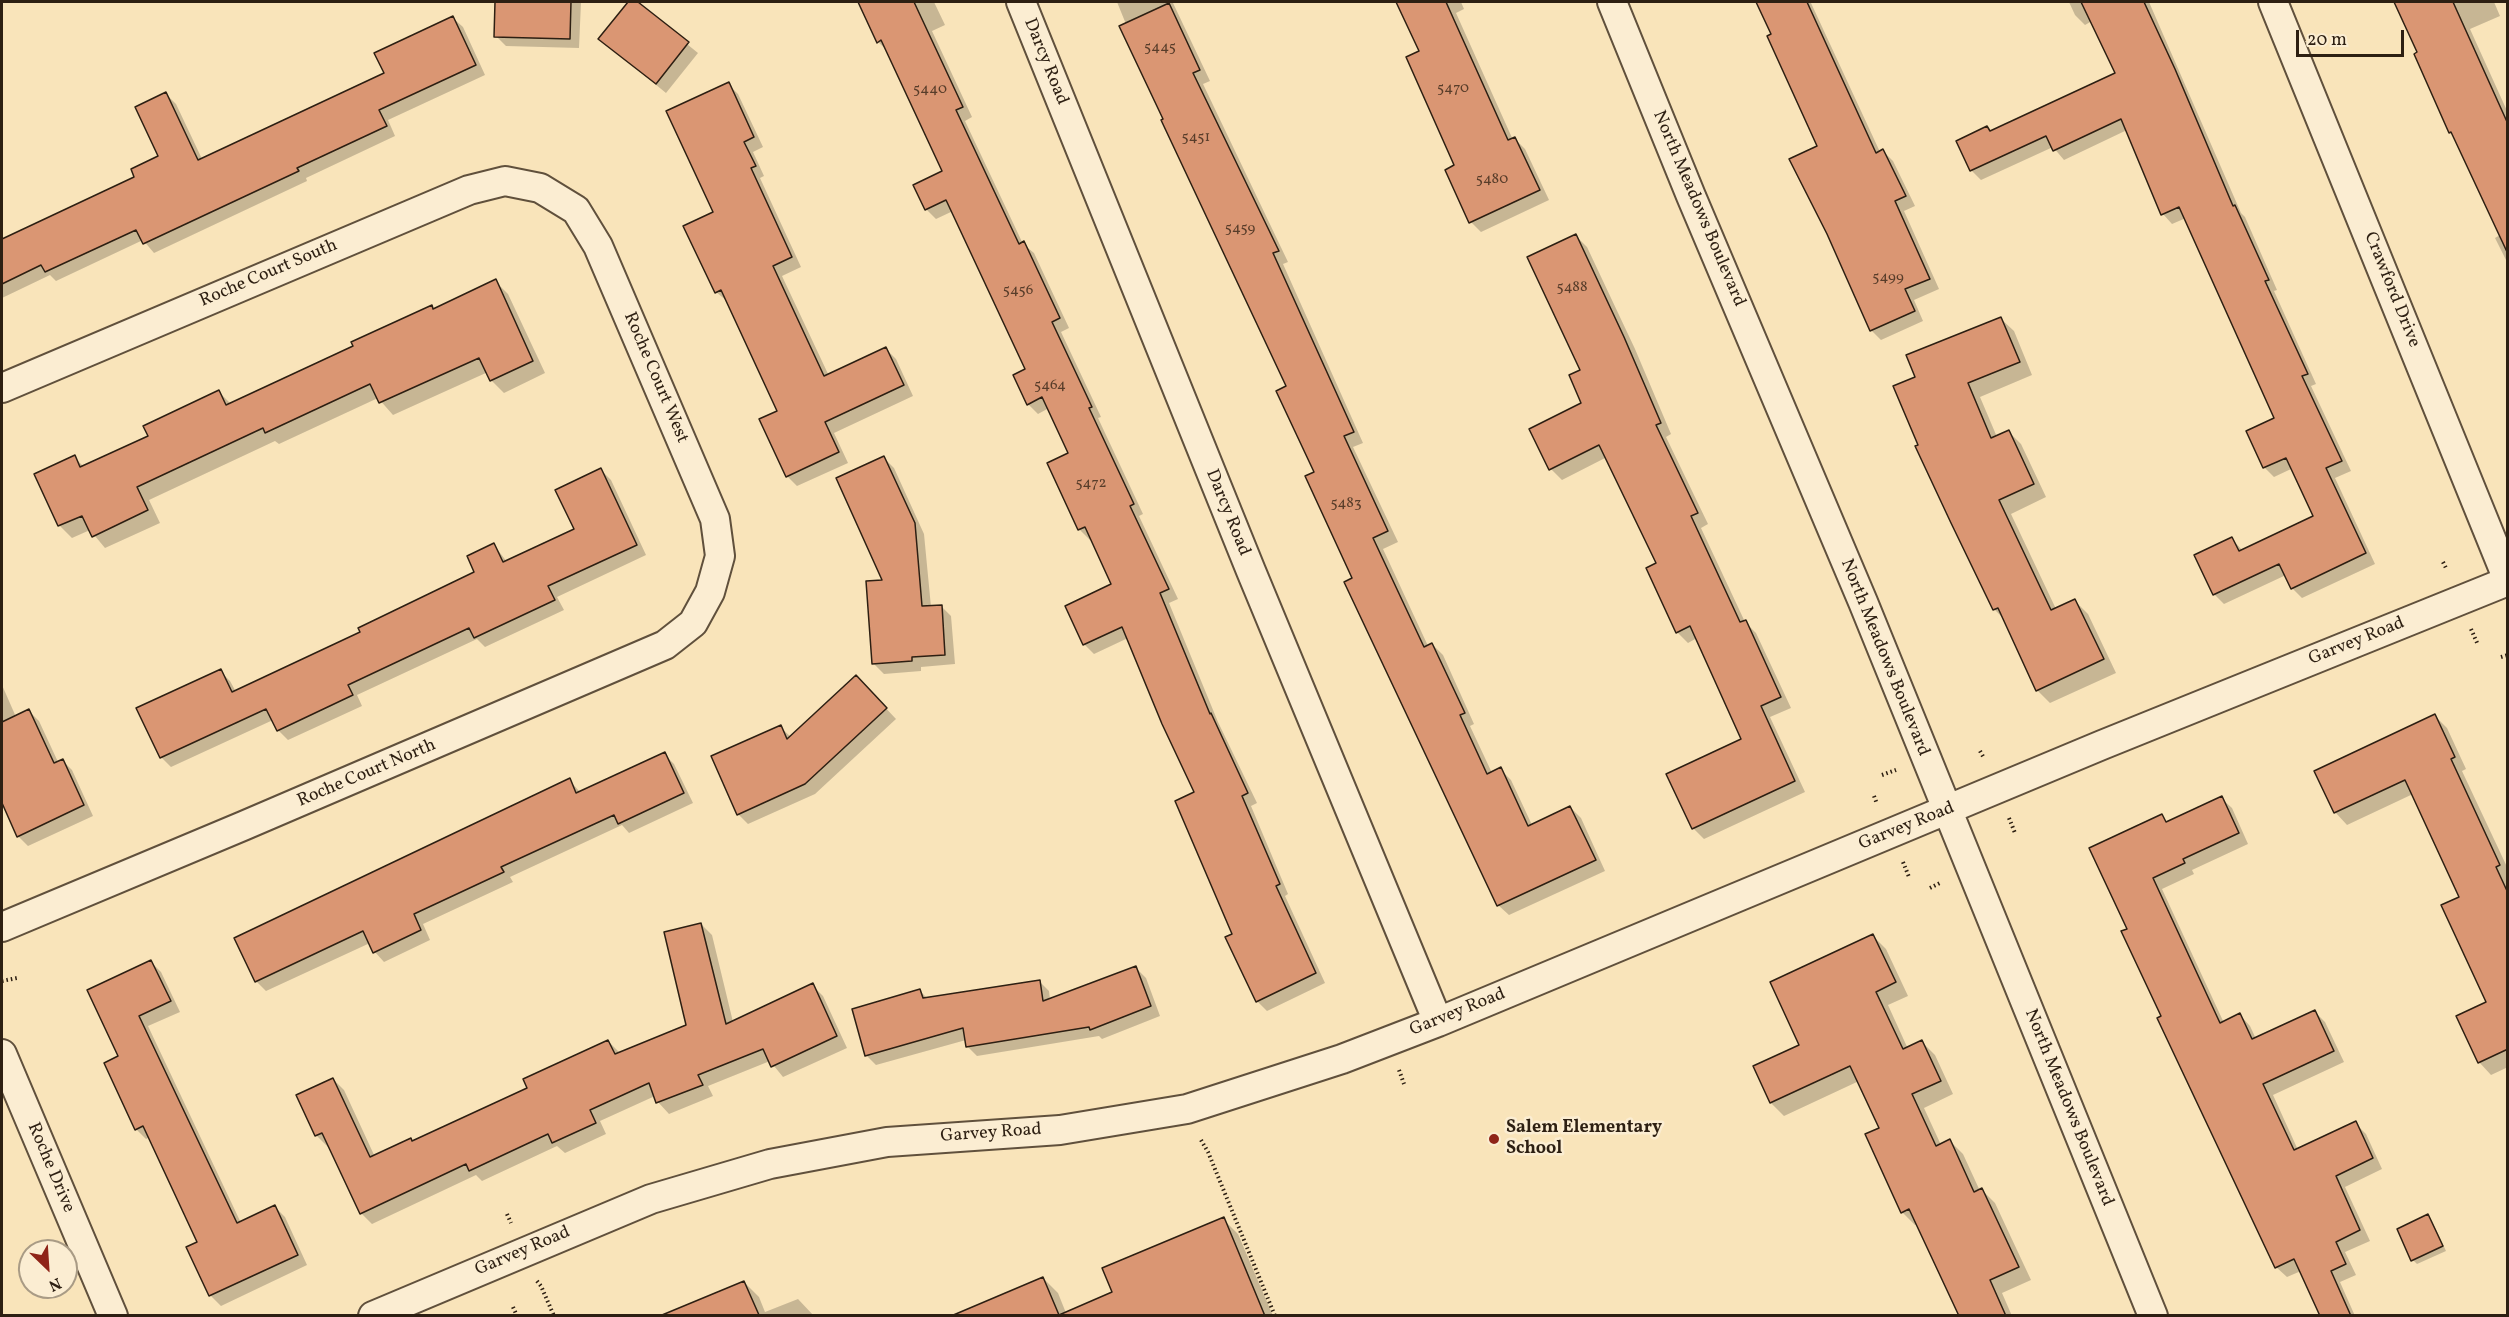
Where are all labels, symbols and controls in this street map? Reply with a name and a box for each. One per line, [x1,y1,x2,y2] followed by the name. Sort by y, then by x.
[1018,15,1072,109] street label: Darcy Road
[2299,18,2407,56] scale bar
[2307,28,2347,53] text: 20 m
[1144,39,1176,57] house number: 5445
[1437,80,1469,98] house number: 5470
[913,81,947,99] house number: 5440
[1647,108,1749,310] street label: North Meadows Boulevard
[1182,129,1210,147] house number: 5451
[1476,171,1508,189] house number: 5480
[1225,220,1255,238] house number: 5459
[2358,229,2424,351] street label: Crawford Drive
[197,235,341,313] street label: Roche Court South
[1872,269,1904,287] house number: 5499
[1556,279,1588,297] house number: 5488
[1003,282,1033,300] house number: 5456
[618,309,692,447] street label: Roche Court West
[1034,377,1066,395] house number: 5464
[1200,466,1254,560] street label: Darcy Road
[1075,475,1107,493] house number: 5472
[1330,495,1362,513] house number: 5483
[1835,556,1933,760] street label: North Meadows Boulevard
[2306,613,2408,671] street label: Garvey Road
[294,735,440,813] street label: Roche Court North
[1856,798,1958,856] street label: Garvey Road
[1407,984,1509,1042] street label: Garvey Road
[2019,1006,2117,1210] street label: North Meadows Boulevard
[1506,1118,1662,1160] place label: Salem Elementary School
[21,1120,79,1216] street label: Roche Drive
[940,1120,1042,1148] street label: Garvey Road
[1487,1132,1501,1146] marker: Salem Elementary School
[472,1222,574,1282] street label: Garvey Road
[18,1239,78,1299] north arrow
[45,1271,65,1296] text: N

